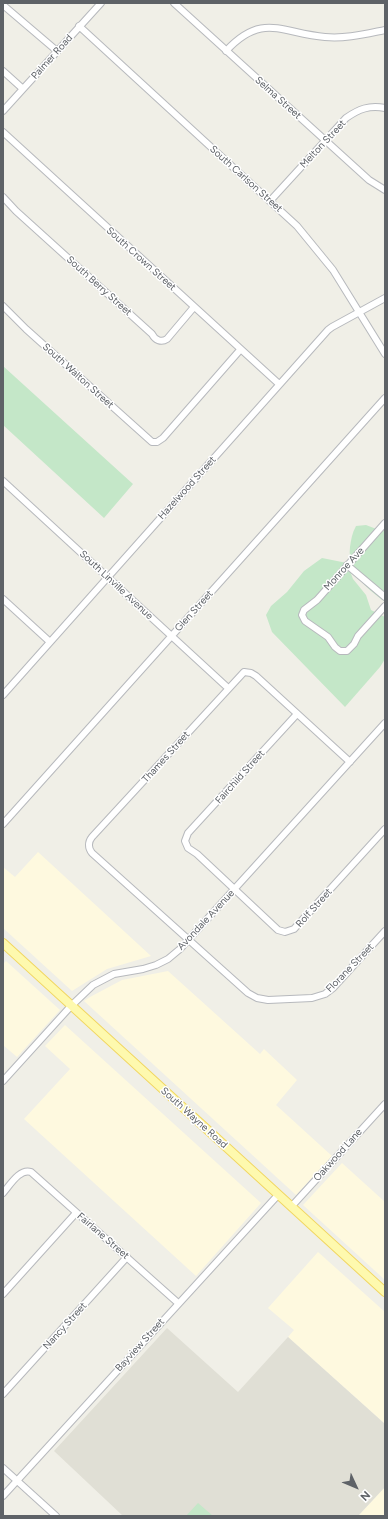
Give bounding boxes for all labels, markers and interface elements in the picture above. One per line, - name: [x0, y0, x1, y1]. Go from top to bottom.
- street label: Palmer Road: [29, 32, 75, 82]
- street label: Selma Street: [252, 74, 304, 122]
- street label: Melton Street: [298, 117, 348, 171]
- street label: South Carlson Street: [207, 143, 285, 215]
- street label: South Crown Street: [104, 225, 178, 293]
- street label: South Berry Street: [64, 254, 134, 318]
- street label: South Walton Street: [40, 341, 116, 411]
- street label: Hazelwood Street: [155, 454, 219, 522]
- street label: Monroe Ave: [321, 545, 367, 593]
- street label: South Linville Avenue: [77, 548, 155, 622]
- street label: Glen Street: [172, 588, 216, 634]
- street label: Thames Street: [140, 729, 192, 785]
- street label: Fairchild Street: [213, 748, 267, 806]
- street label: Rolf Street: [293, 886, 335, 930]
- street label: Avondale Avenue: [175, 887, 237, 953]
- street label: Florane Street: [324, 941, 376, 995]
- street label: South Wayne Road: [158, 1085, 230, 1151]
- street label: Oakwood Lane: [311, 1126, 365, 1184]
- street label: Fairlane Street: [75, 1210, 131, 1262]
- street label: Nancy Street: [41, 1300, 89, 1352]
- street label: Bayview Street: [113, 1316, 167, 1374]
- north arrow: [336, 1467, 376, 1507]
- text: N: [357, 1488, 373, 1503]

